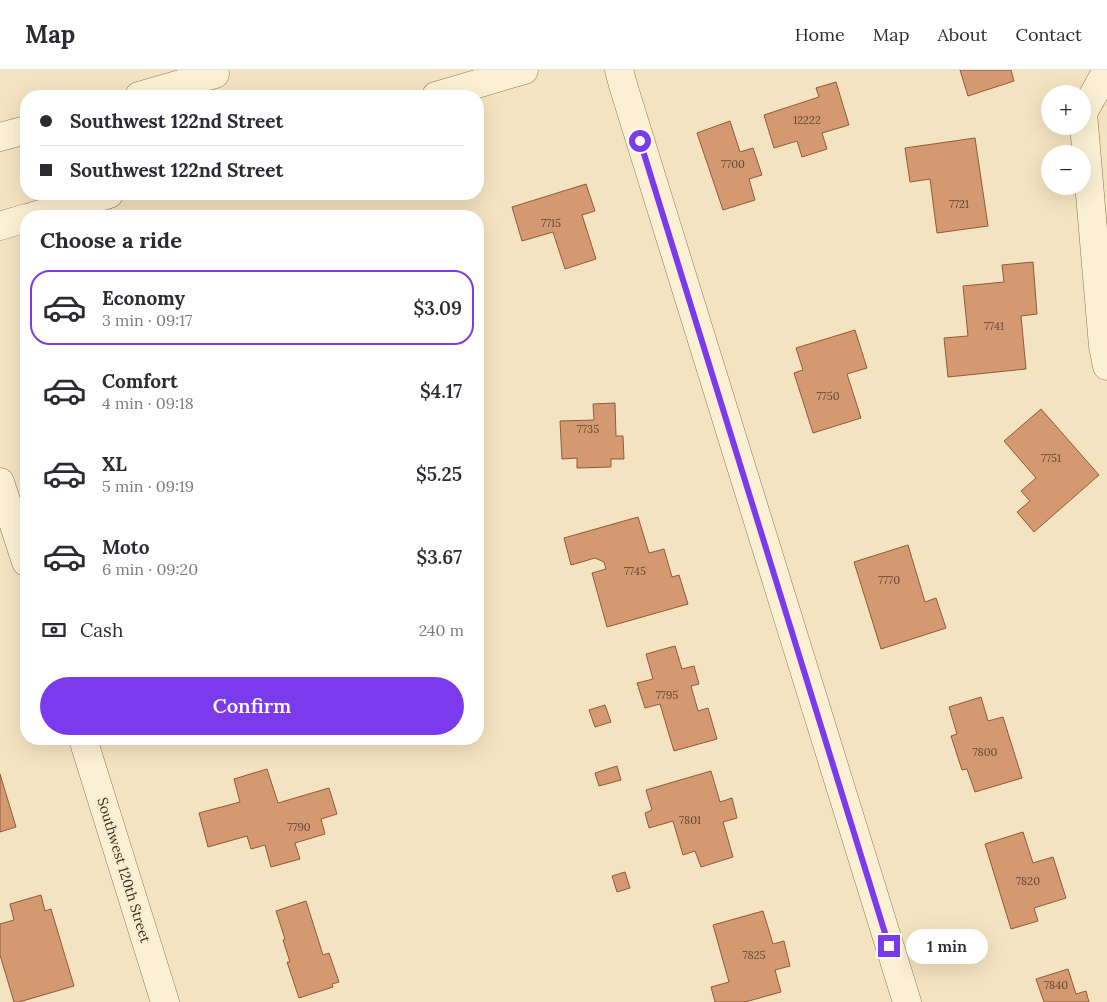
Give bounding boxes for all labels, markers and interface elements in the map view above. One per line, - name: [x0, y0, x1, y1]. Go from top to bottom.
- text: Map: [25, 19, 75, 50]
- text: Home: [795, 23, 845, 46]
- text: Map: [873, 23, 909, 46]
- text: About: [937, 23, 987, 46]
- text: Contact: [1015, 23, 1082, 46]
- map controls: [1041, 85, 1091, 195]
- button: +: [1041, 85, 1091, 135]
- text: Southwest 122nd Street: [70, 109, 283, 133]
- house number: 12222: [793, 113, 821, 127]
- route start: [629, 130, 651, 152]
- button: −: [1041, 145, 1091, 195]
- house number: 7700: [721, 157, 745, 171]
- text: Southwest 122nd Street: [70, 158, 283, 182]
- house number: 7721: [949, 197, 969, 211]
- house number: 7715: [541, 216, 561, 230]
- text: Choose a ride: [40, 226, 182, 254]
- icon: car: [42, 285, 87, 330]
- text: Economy: [102, 286, 185, 310]
- text: $3.09: [413, 296, 462, 320]
- text: 3 min · 09:17: [102, 310, 192, 330]
- house number: 7741: [984, 319, 1004, 333]
- icon: car: [42, 368, 87, 413]
- text: Comfort: [102, 369, 178, 393]
- text: $4.17: [420, 379, 462, 403]
- house number: 7750: [817, 389, 840, 403]
- text: 4 min · 09:18: [102, 393, 194, 413]
- house number: 7735: [577, 422, 599, 436]
- icon: car: [42, 451, 87, 496]
- house number: 7751: [1041, 451, 1061, 465]
- text: XL: [102, 452, 127, 476]
- text: $5.25: [416, 462, 462, 486]
- text: 5 min · 09:19: [102, 476, 194, 496]
- icon: car: [42, 534, 87, 579]
- text: Moto: [102, 535, 149, 559]
- text: $3.67: [416, 545, 462, 569]
- text: 6 min · 09:20: [102, 559, 198, 579]
- house number: 7745: [624, 564, 646, 578]
- house number: 7770: [878, 573, 900, 587]
- icon: cash: [40, 616, 68, 644]
- text: Cash: [80, 618, 123, 642]
- text: 240 m: [419, 620, 464, 640]
- button: Confirm: [40, 677, 464, 735]
- house number: 7795: [656, 688, 678, 702]
- house number: 7800: [973, 745, 998, 759]
- street label: Southwest 120th Street: [93, 795, 155, 945]
- house number: 7801: [679, 813, 701, 827]
- house number: 7790: [287, 820, 311, 834]
- house number: 7820: [1016, 874, 1040, 888]
- callout: 1 min: [906, 928, 989, 964]
- route end: [878, 935, 900, 957]
- text: 1 min: [927, 936, 967, 956]
- house number: 7825: [742, 948, 766, 962]
- house number: 7840: [1044, 978, 1068, 992]

